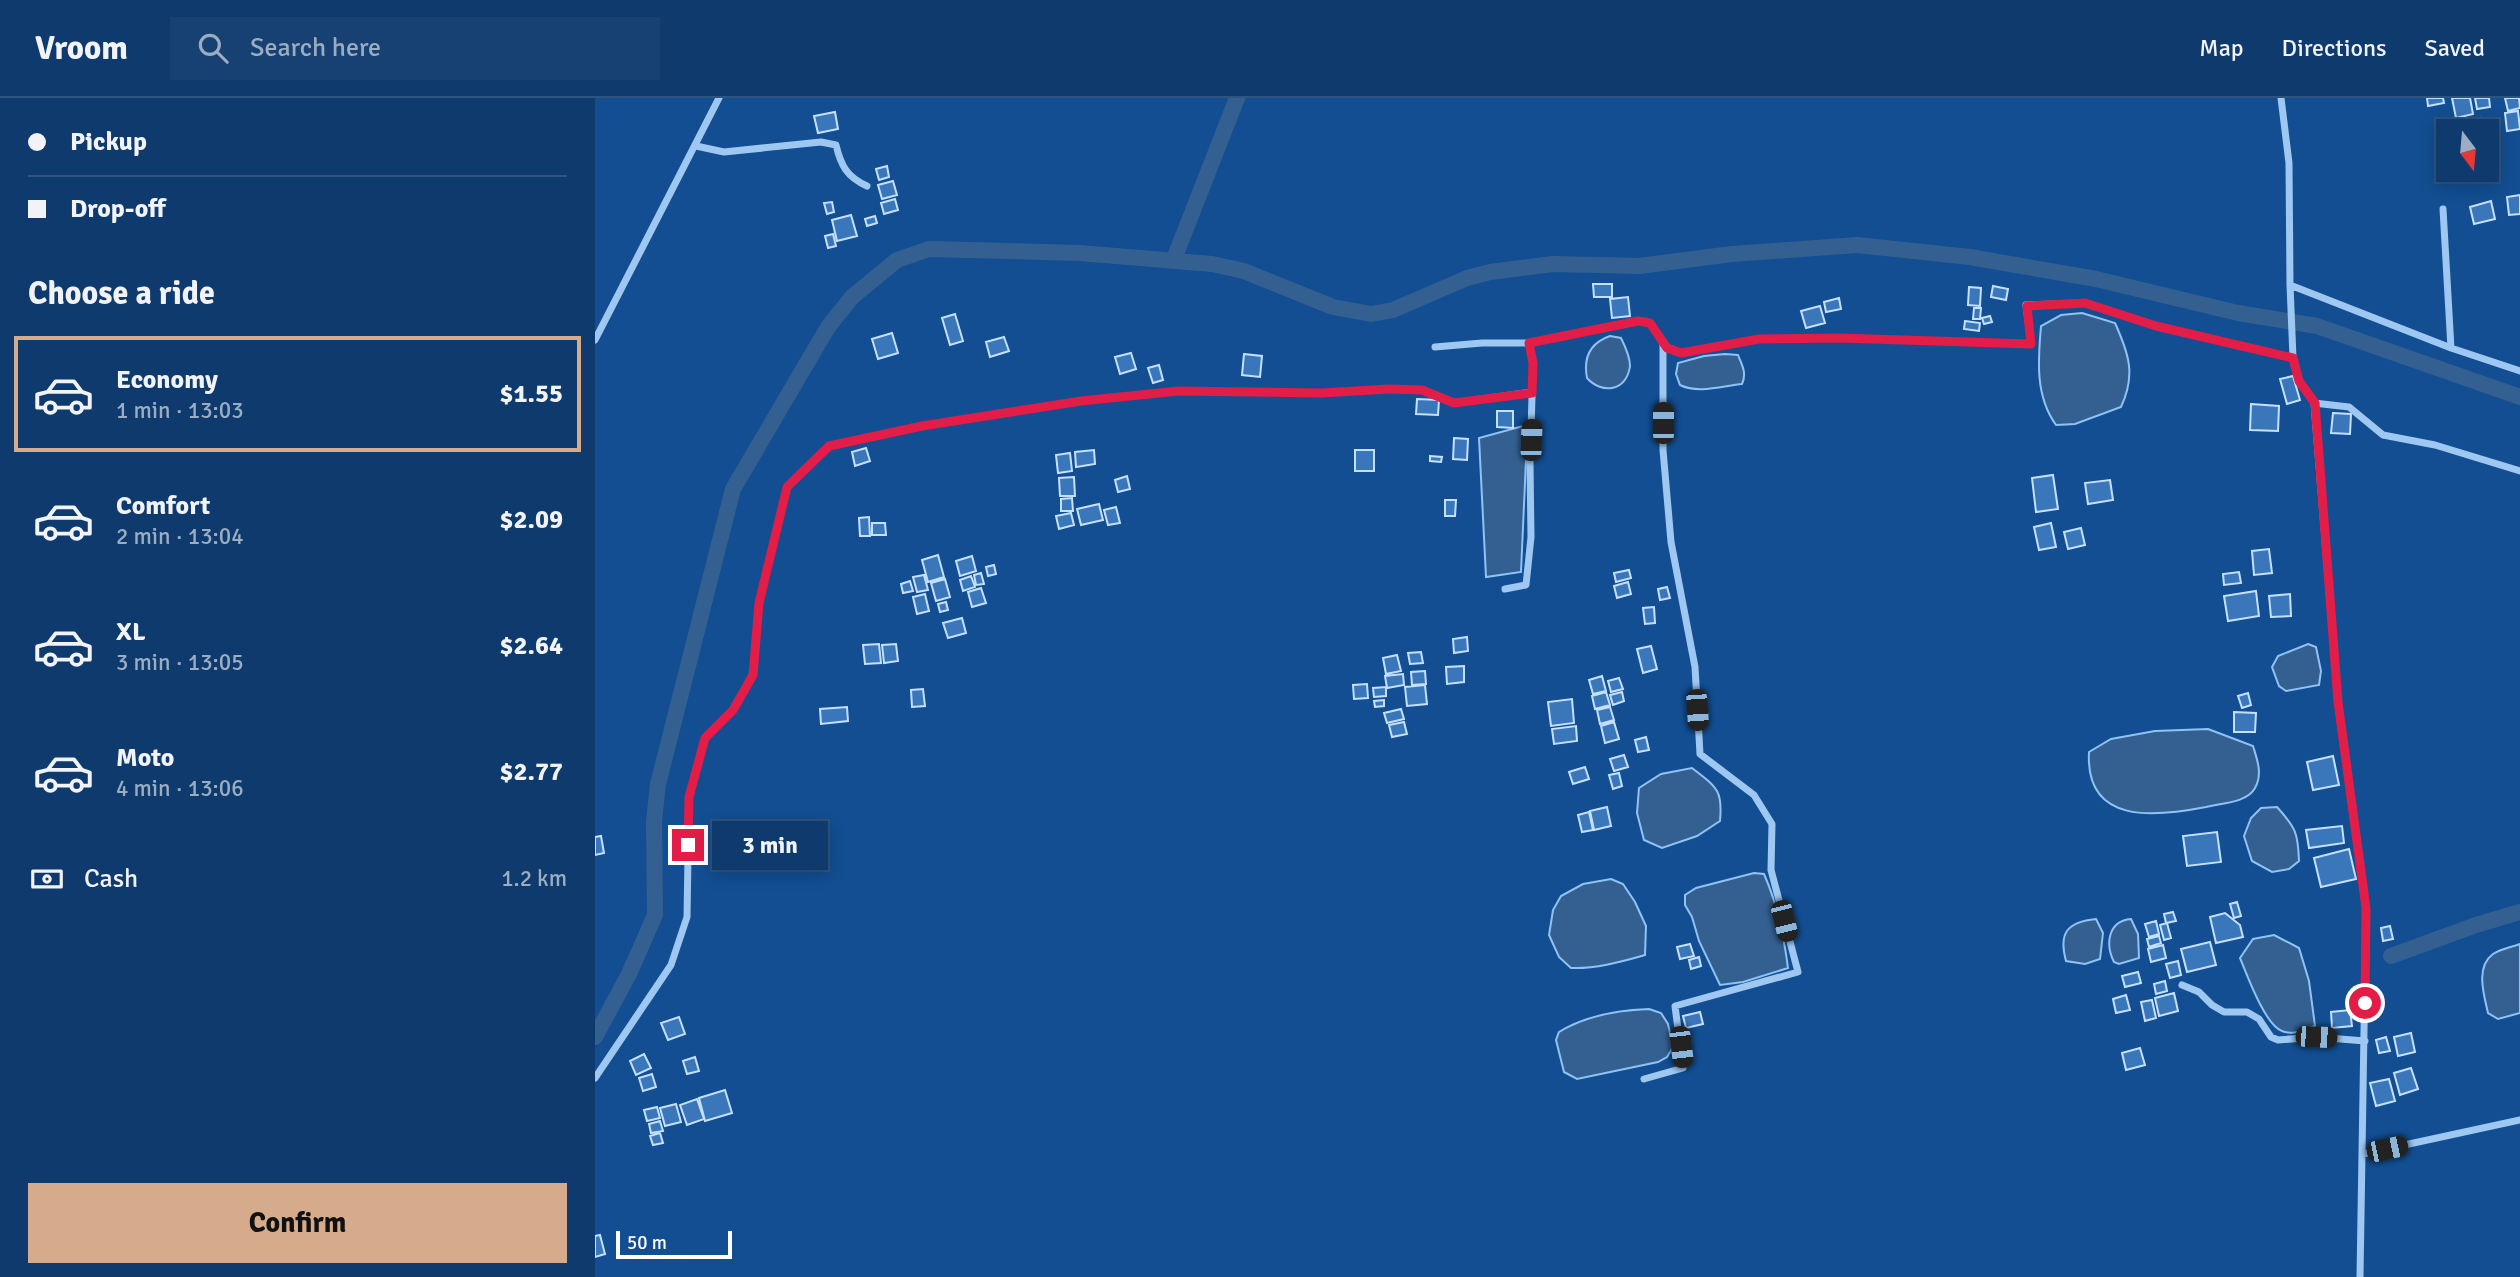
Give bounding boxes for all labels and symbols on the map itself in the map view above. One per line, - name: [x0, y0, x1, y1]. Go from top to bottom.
- north arrow: [2436, 119, 2499, 182]
- car: [1653, 402, 1674, 444]
- car: [1520, 419, 1543, 461]
- car: [1686, 688, 1709, 732]
- callout: 3 min: [713, 820, 828, 870]
- route end: [672, 829, 704, 861]
- car: [1769, 898, 1800, 944]
- route start: [2349, 987, 2381, 1019]
- car: [1669, 1025, 1694, 1069]
- car: [2295, 1026, 2338, 1048]
- car: [2365, 1134, 2410, 1164]
- scale bar: [616, 1228, 731, 1260]

